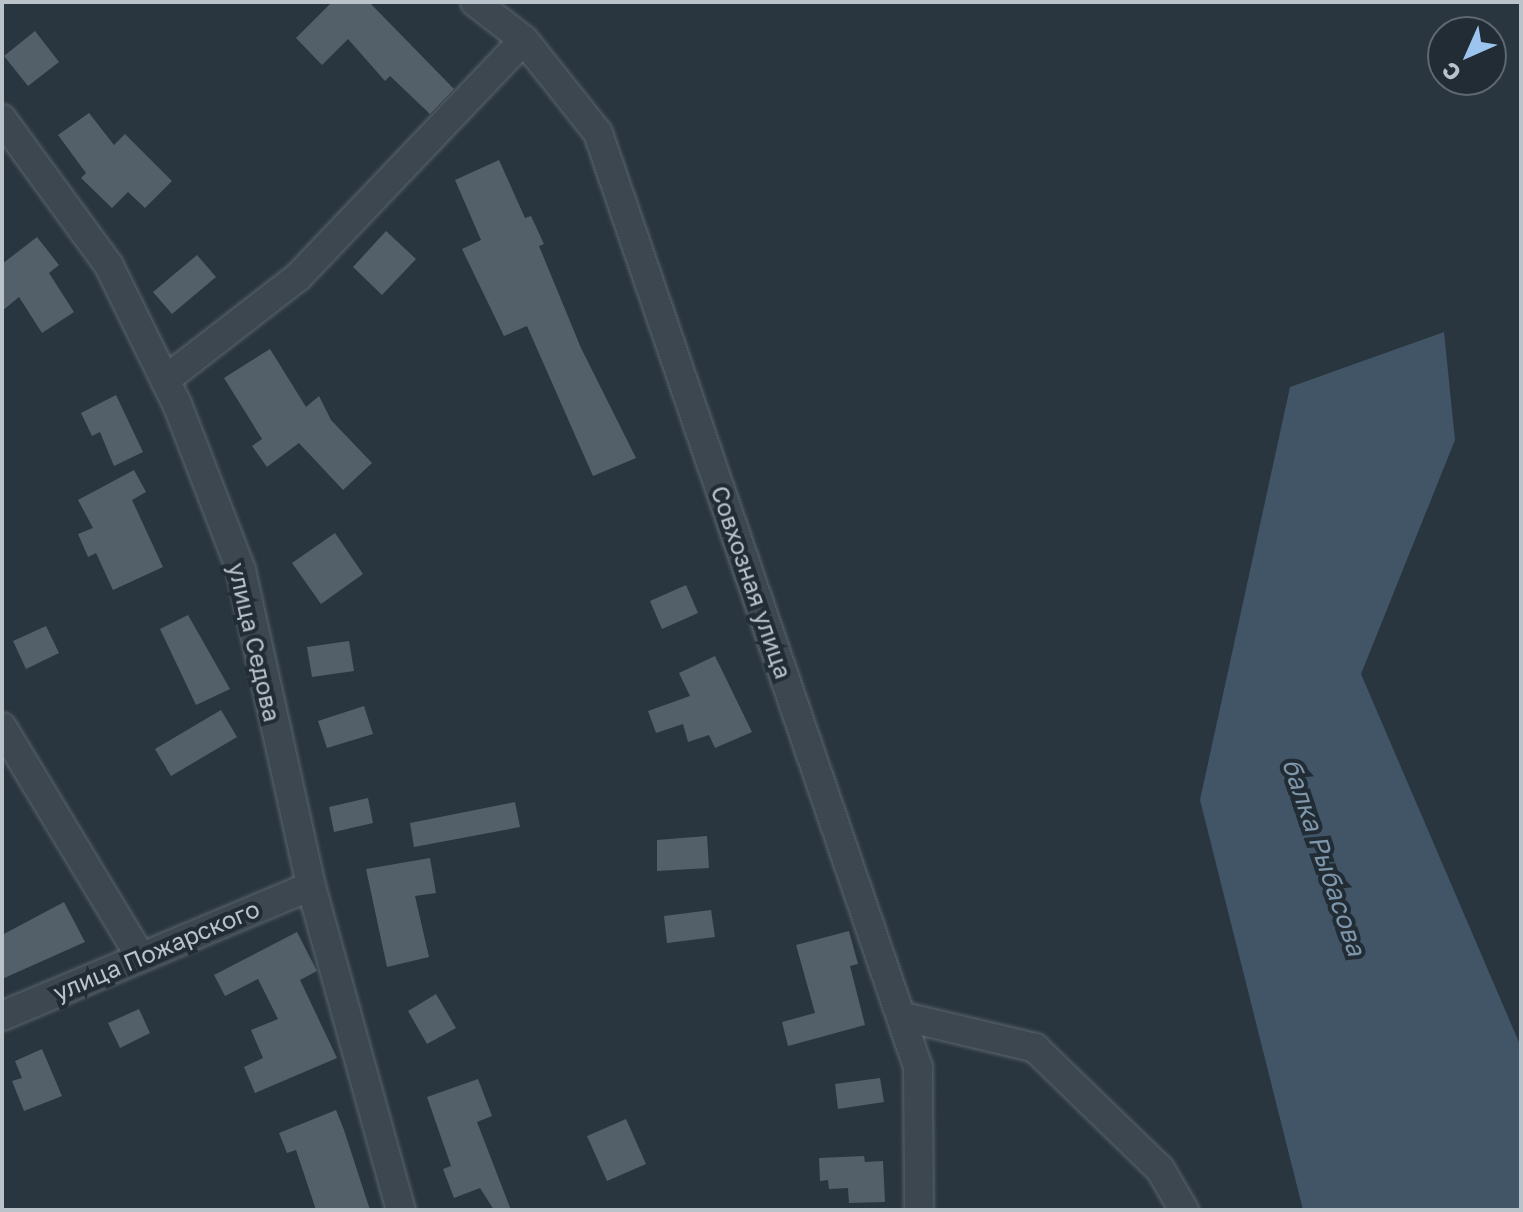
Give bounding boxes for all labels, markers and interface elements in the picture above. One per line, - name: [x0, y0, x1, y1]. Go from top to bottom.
- north arrow: [1427, 16, 1507, 96]
- text: С: [1436, 57, 1466, 87]
- street label: Совхозная улица: [706, 482, 798, 682]
- street label: улица Седова: [223, 560, 287, 724]
- water label: балка Рыбасова: [1276, 754, 1372, 960]
- street label: улица Пожарского: [48, 893, 264, 1007]

